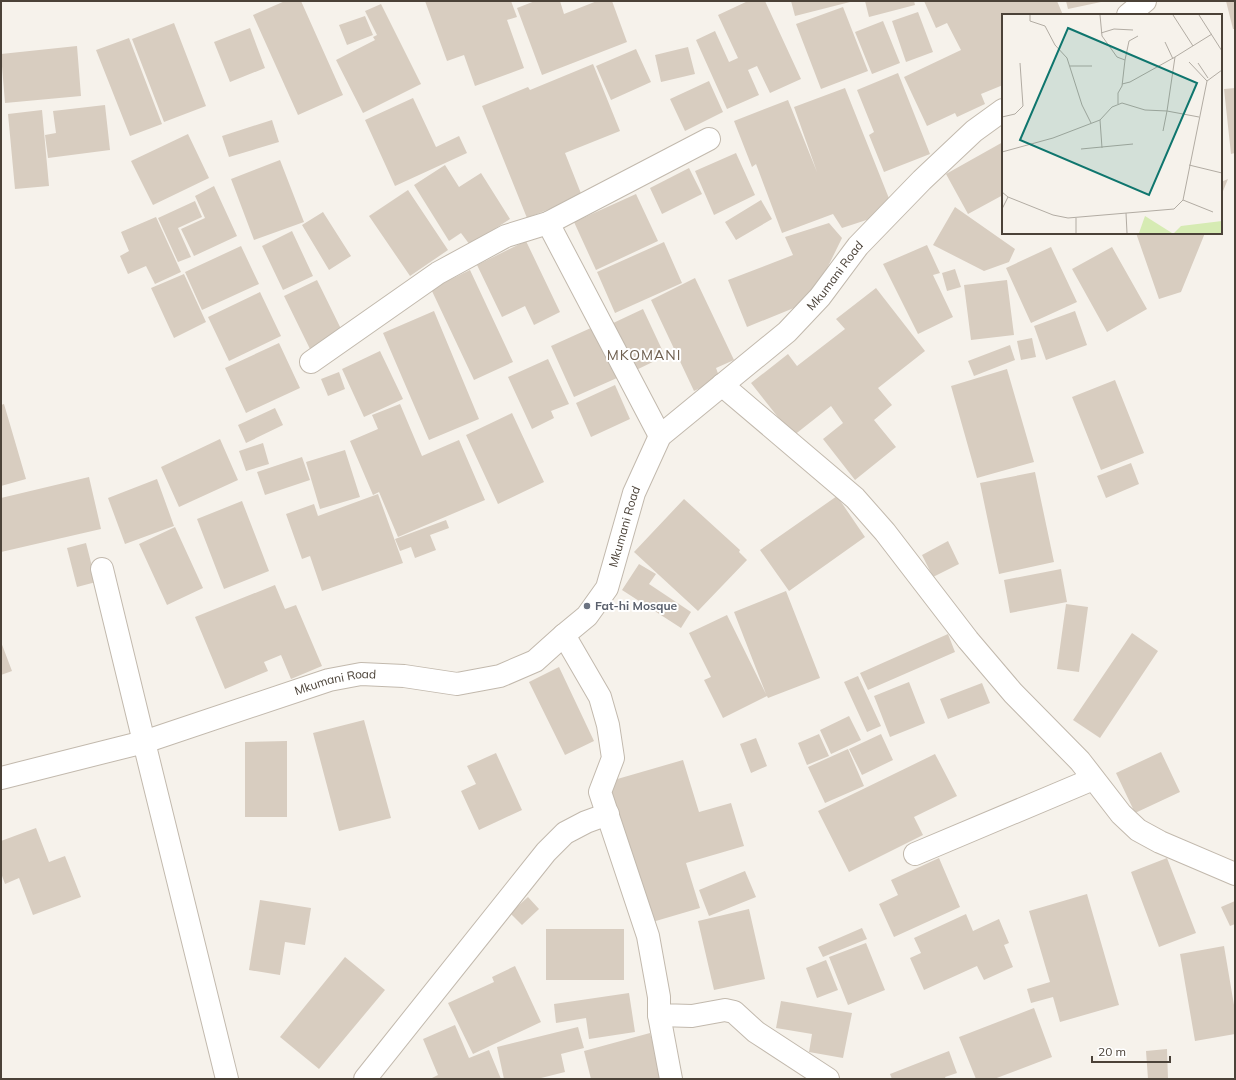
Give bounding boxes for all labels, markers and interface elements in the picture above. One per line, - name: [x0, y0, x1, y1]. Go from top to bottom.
- inset map: [1002, 14, 1222, 234]
- street label: Mkumani Road: [803, 237, 866, 313]
- district label: MKOMANI: [607, 346, 681, 364]
- street label: Mkumani Road: [605, 484, 643, 569]
- place label: Fat-hi Mosque: [595, 598, 678, 613]
- marker: Fat-hi Mosque: [582, 601, 592, 611]
- street label: Mkumani Road: [292, 666, 376, 698]
- scale bar: [1092, 1038, 1170, 1064]
- text: 20 m: [1098, 1044, 1126, 1059]

